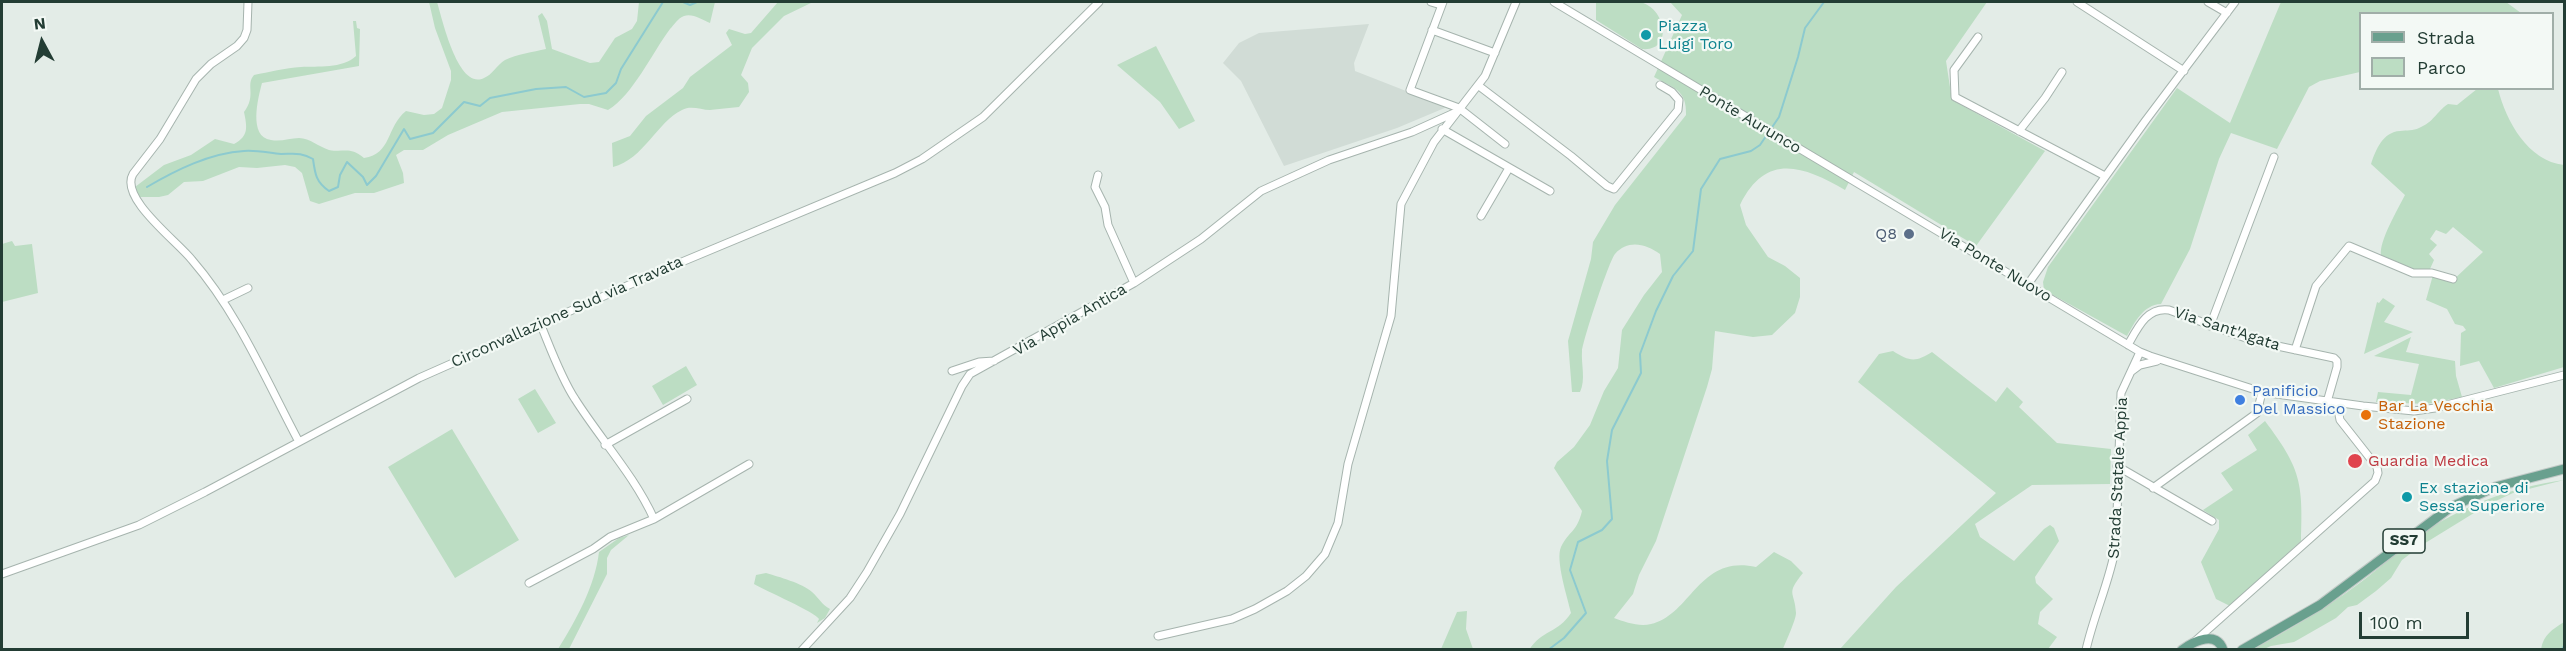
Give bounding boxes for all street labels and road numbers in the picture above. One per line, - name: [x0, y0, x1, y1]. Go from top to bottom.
- street label: Ponte Aurunco: [1696, 82, 1804, 158]
- street label: Via Ponte Nuovo: [1935, 224, 2055, 306]
- street label: Circonvallazione Sud via Travata: [448, 252, 686, 372]
- street label: Via Appia Antica: [1010, 280, 1130, 360]
- street label: Via Sant'Agata: [2172, 303, 2282, 355]
- street label: Strada Statale Appia: [2104, 397, 2132, 559]
- road number: SS7: [2383, 529, 2425, 553]

